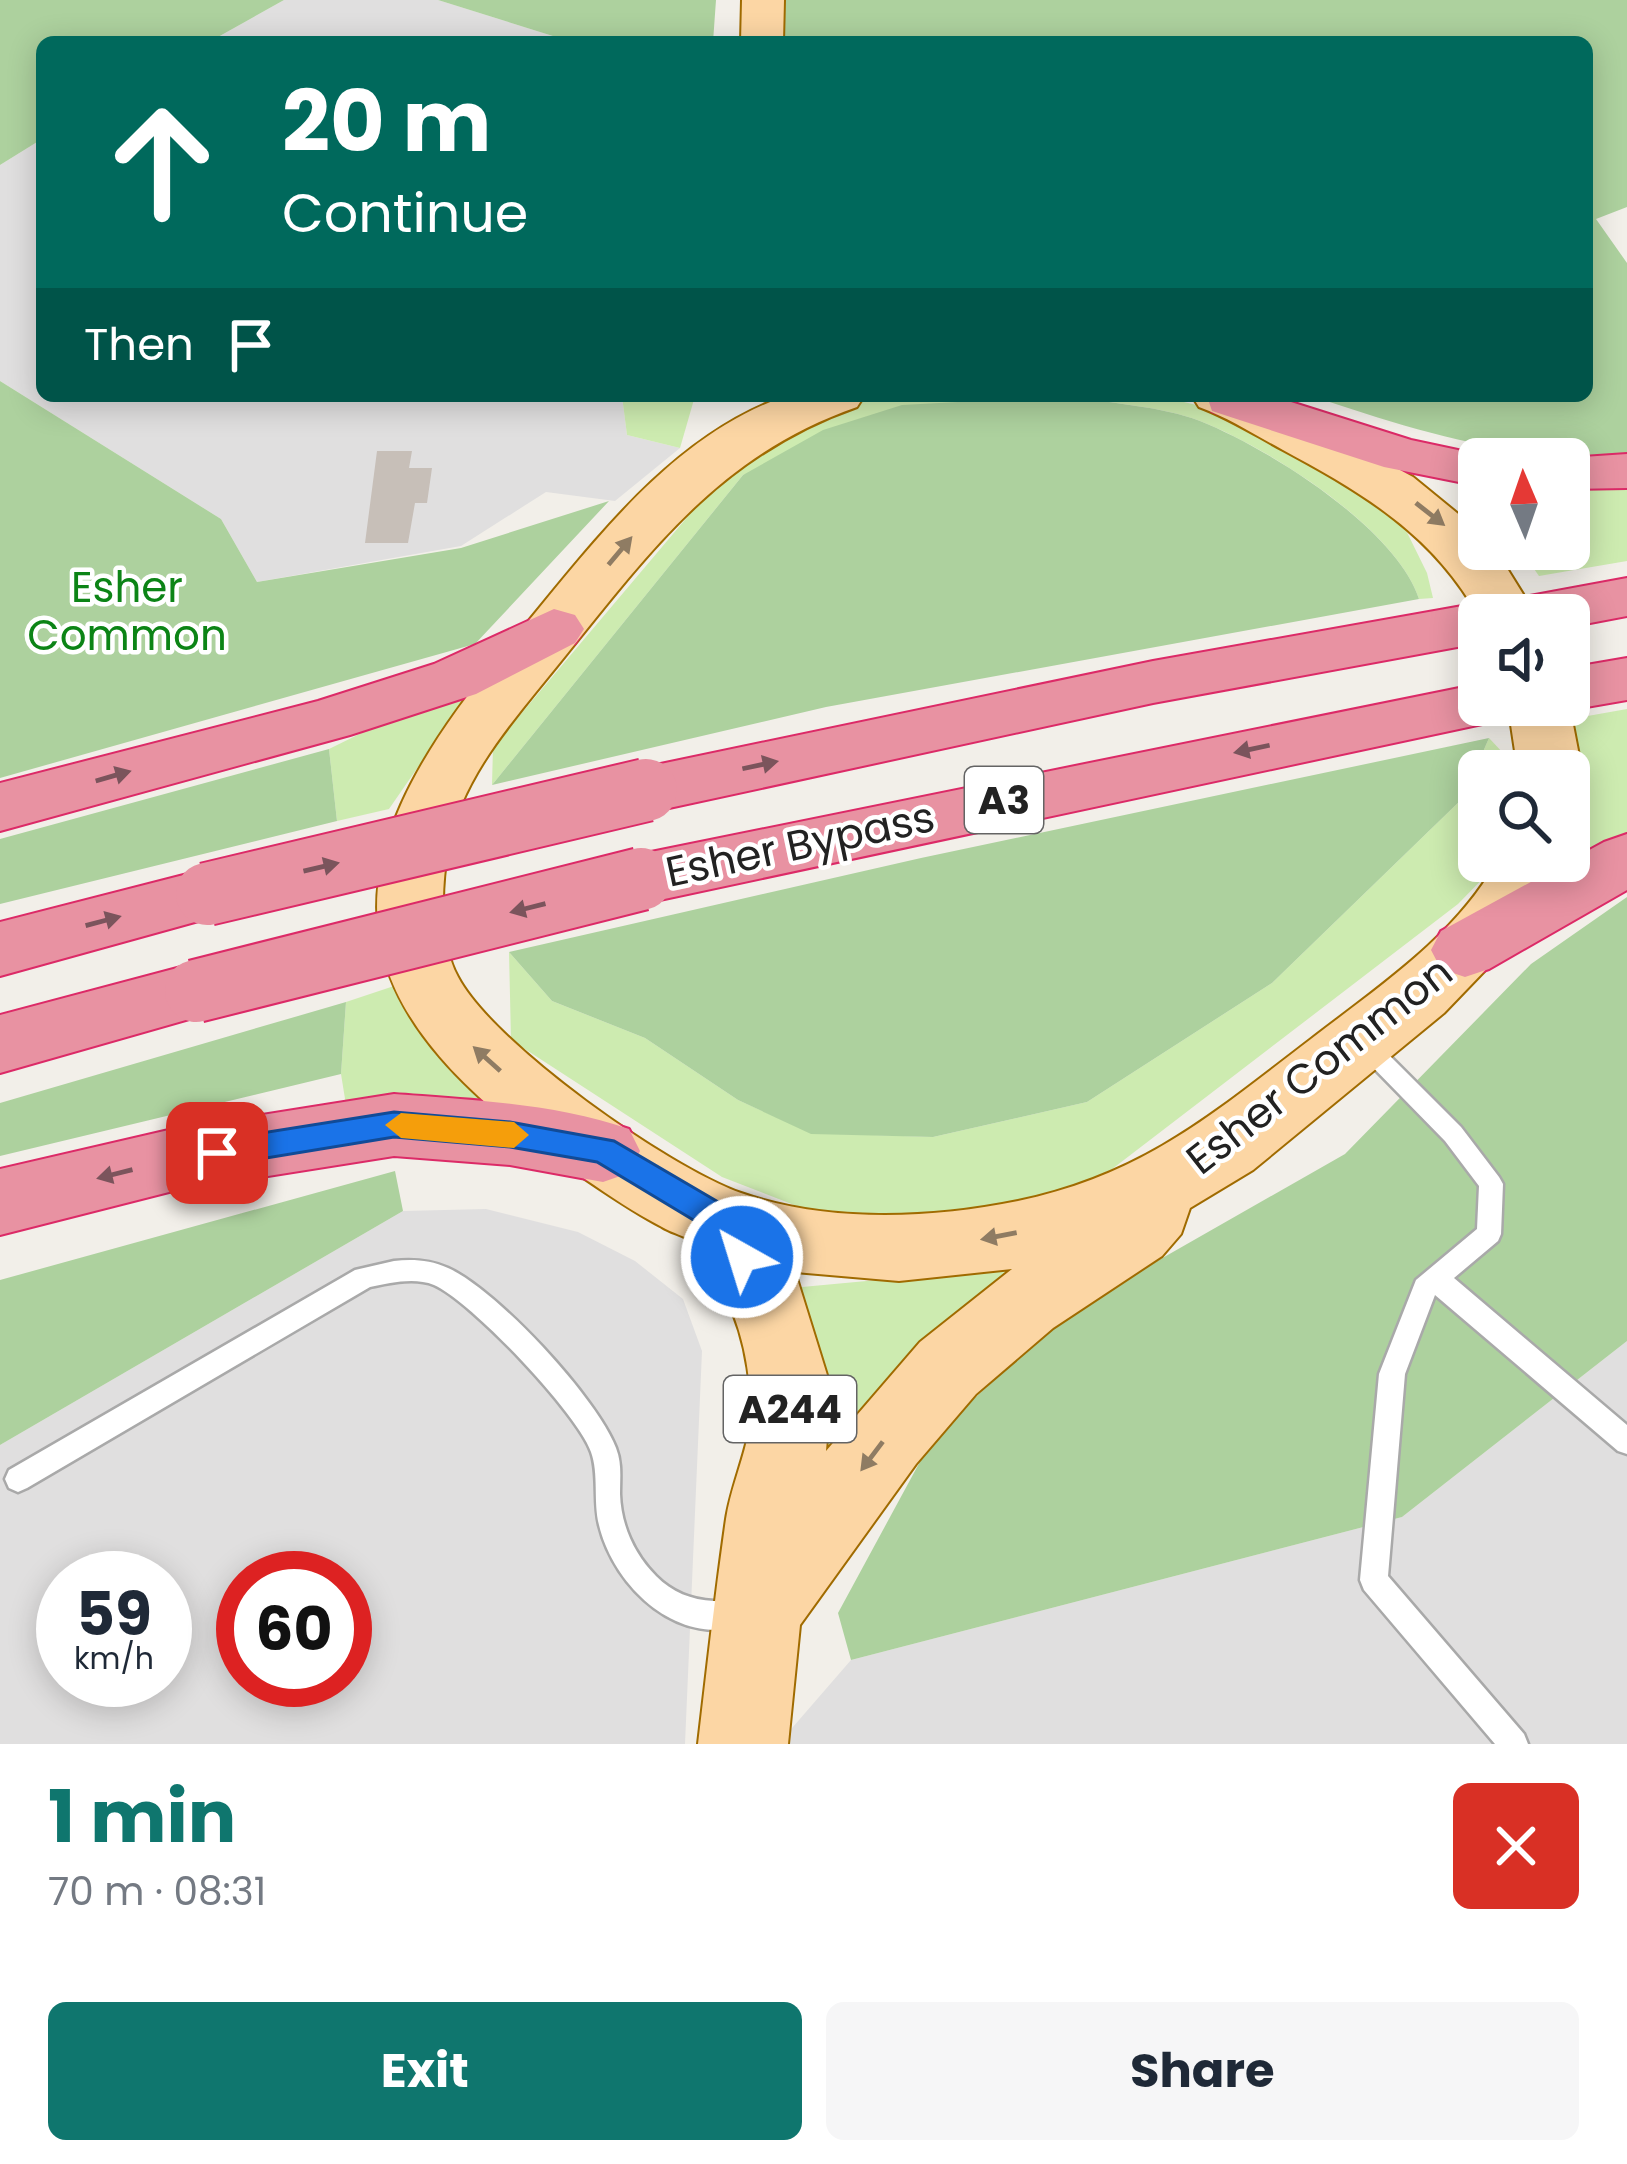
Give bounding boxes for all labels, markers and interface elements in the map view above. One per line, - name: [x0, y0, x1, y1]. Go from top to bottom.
- text: 20 m: [282, 63, 492, 180]
- icon: ahead: [84, 84, 240, 240]
- text: Continue: [282, 175, 528, 251]
- icon: arrive: [218, 312, 284, 378]
- text: Then: [84, 313, 194, 376]
- north arrow: [1458, 438, 1590, 570]
- map controls: [1458, 438, 1590, 882]
- one-way arrow: [1414, 501, 1445, 526]
- one-way arrow: [606, 536, 632, 566]
- park label: Esher Common: [27, 558, 227, 665]
- button: sound: [1458, 594, 1590, 726]
- one-way arrow: [1233, 740, 1271, 759]
- button: search: [1458, 750, 1590, 882]
- one-way arrow: [742, 754, 780, 773]
- one-way arrow: [94, 765, 131, 784]
- road number: A3: [965, 767, 1043, 833]
- street label: Esher Bypass: [660, 787, 940, 902]
- one-way arrow: [302, 857, 339, 876]
- one-way arrow: [509, 899, 546, 918]
- one-way arrow: [85, 911, 122, 930]
- street label: Esher Common: [1174, 943, 1465, 1188]
- one-way arrow: [472, 1046, 502, 1073]
- pin: [166, 1102, 268, 1204]
- icon: arrive: [184, 1120, 250, 1186]
- one-way arrow: [96, 1165, 133, 1184]
- position arrow: [679, 1194, 805, 1320]
- one-way arrow: [980, 1227, 1018, 1246]
- road number: A244: [724, 1376, 856, 1442]
- one-way arrow: [861, 1440, 885, 1472]
- speed limit sign: 60: [216, 1551, 372, 1707]
- text: 59: [76, 1572, 152, 1656]
- text: km/h: [74, 1637, 154, 1680]
- text: 1 min: [48, 1766, 236, 1867]
- button: close: [1453, 1783, 1579, 1909]
- text: 70 m · 08:31: [48, 1864, 266, 1919]
- button: Exit: [48, 2002, 802, 2140]
- button: Share: [826, 2002, 1579, 2140]

